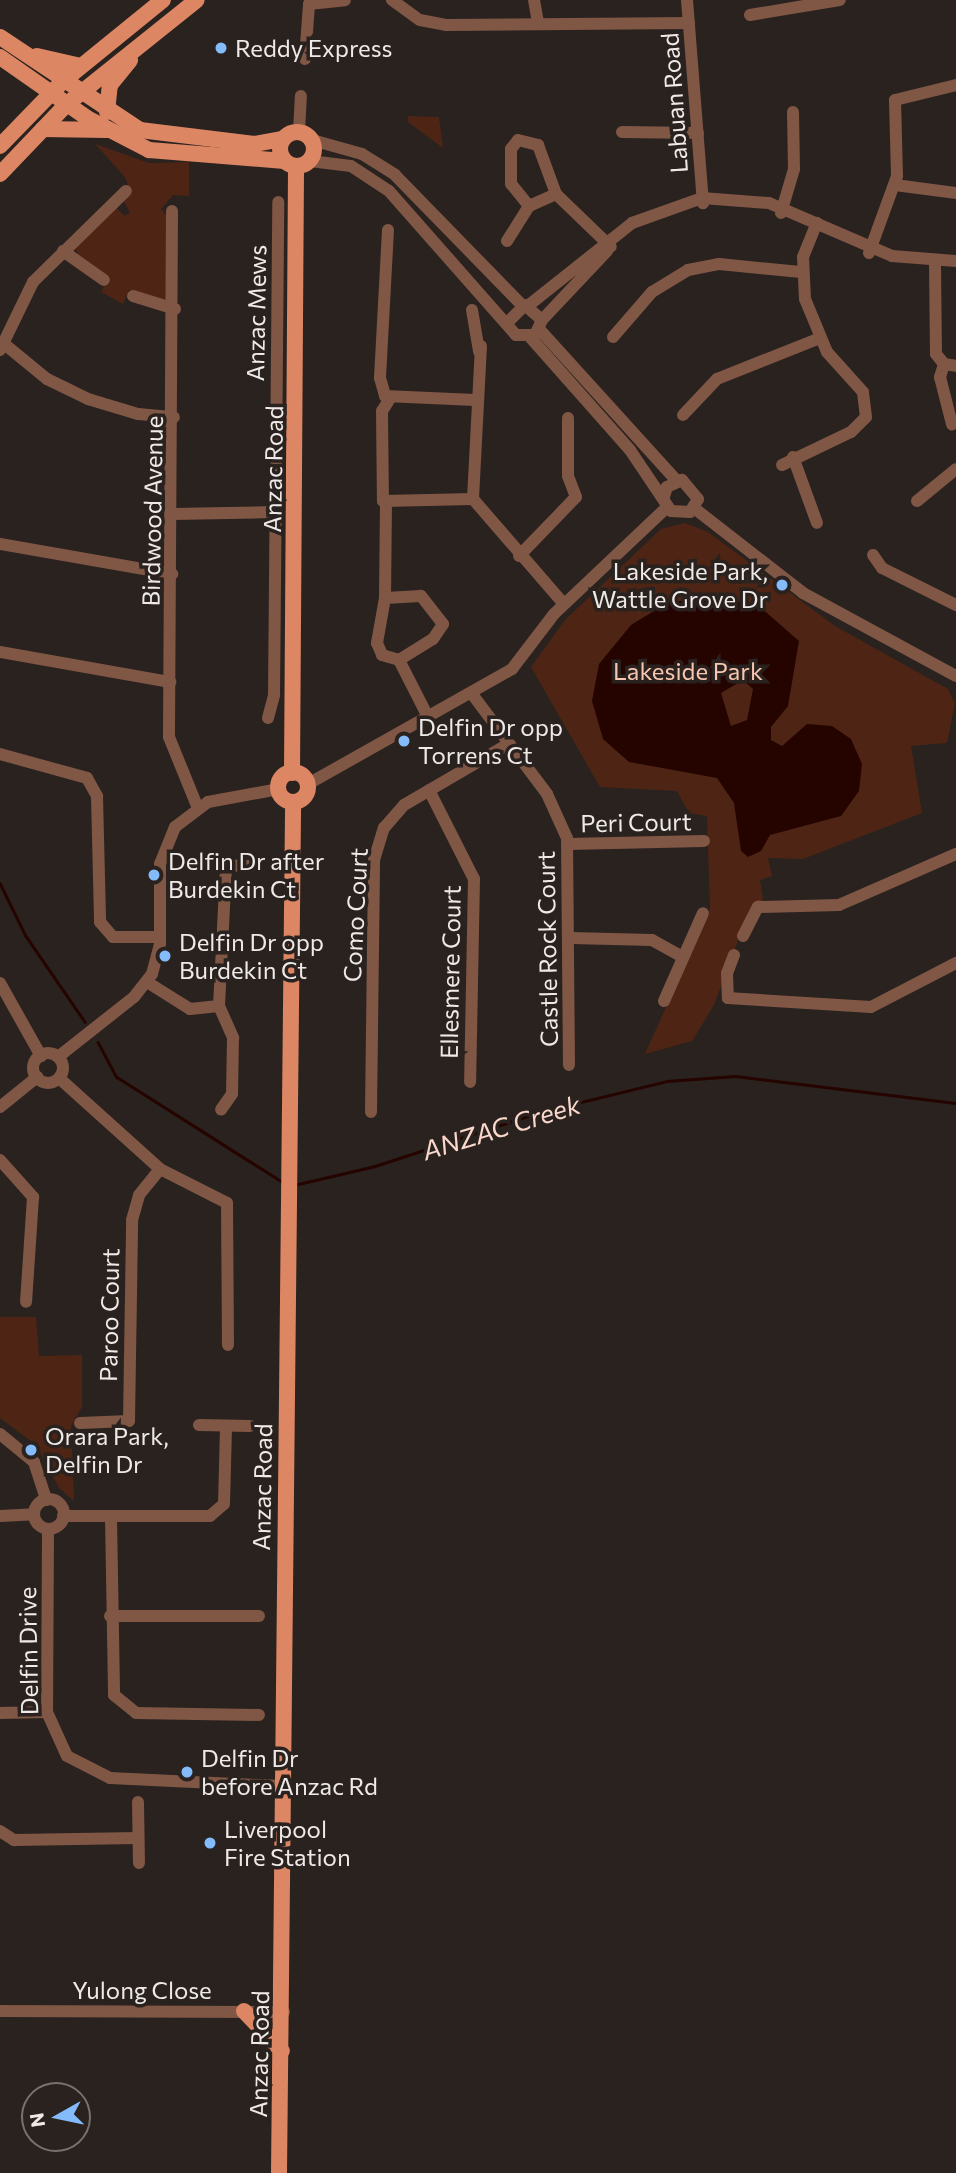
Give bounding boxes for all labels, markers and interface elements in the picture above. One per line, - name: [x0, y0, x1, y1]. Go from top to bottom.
- street label: Labuan Road: [655, 32, 693, 174]
- place label: Reddy Express: [235, 34, 393, 62]
- marker: Reddy Express: [213, 40, 229, 56]
- street label: Anzac Mews: [240, 244, 272, 382]
- street label: Anzac Road: [257, 405, 289, 533]
- street label: Birdwood Avenue: [136, 415, 168, 607]
- place label: Lakeside Park, Wattle Grove Dr: [592, 557, 768, 613]
- marker: Lakeside Park, Wattle Grove Dr: [774, 577, 790, 593]
- park label: Lakeside Park: [613, 657, 763, 685]
- place label: Delfin Dr opp Torrens Ct: [418, 713, 563, 769]
- marker: Delfin Dr opp Torrens Ct: [396, 733, 412, 749]
- street label: Peri Court: [580, 807, 692, 837]
- place label: Delfin Dr after Burdekin Ct: [168, 847, 324, 903]
- street label: Como Court: [337, 847, 373, 983]
- street label: Castle Rock Court: [531, 851, 563, 1047]
- marker: Delfin Dr after Burdekin Ct: [146, 867, 162, 883]
- street label: Ellesmere Court: [434, 885, 466, 1059]
- place label: Delfin Dr opp Burdekin Ct: [179, 928, 324, 984]
- marker: Delfin Dr opp Burdekin Ct: [157, 948, 173, 964]
- water label: ANZAC Creek: [418, 1088, 584, 1166]
- street label: Paroo Court: [93, 1248, 125, 1382]
- place label: Orara Park, Delfin Dr: [45, 1422, 169, 1478]
- street label: Anzac Road: [246, 1423, 278, 1551]
- marker: Orara Park, Delfin Dr: [23, 1442, 39, 1458]
- street label: Delfin Drive: [12, 1587, 44, 1715]
- place label: Delfin Dr before Anzac Rd: [201, 1744, 378, 1800]
- marker: Delfin Dr before Anzac Rd: [179, 1764, 195, 1780]
- place label: Liverpool Fire Station: [224, 1815, 351, 1871]
- marker: Liverpool Fire Station: [202, 1835, 218, 1851]
- street label: Yulong Close: [72, 1976, 212, 2004]
- street label: Anzac Road: [243, 1990, 275, 2118]
- north arrow: [21, 2082, 91, 2152]
- text: N: [24, 2111, 49, 2129]

